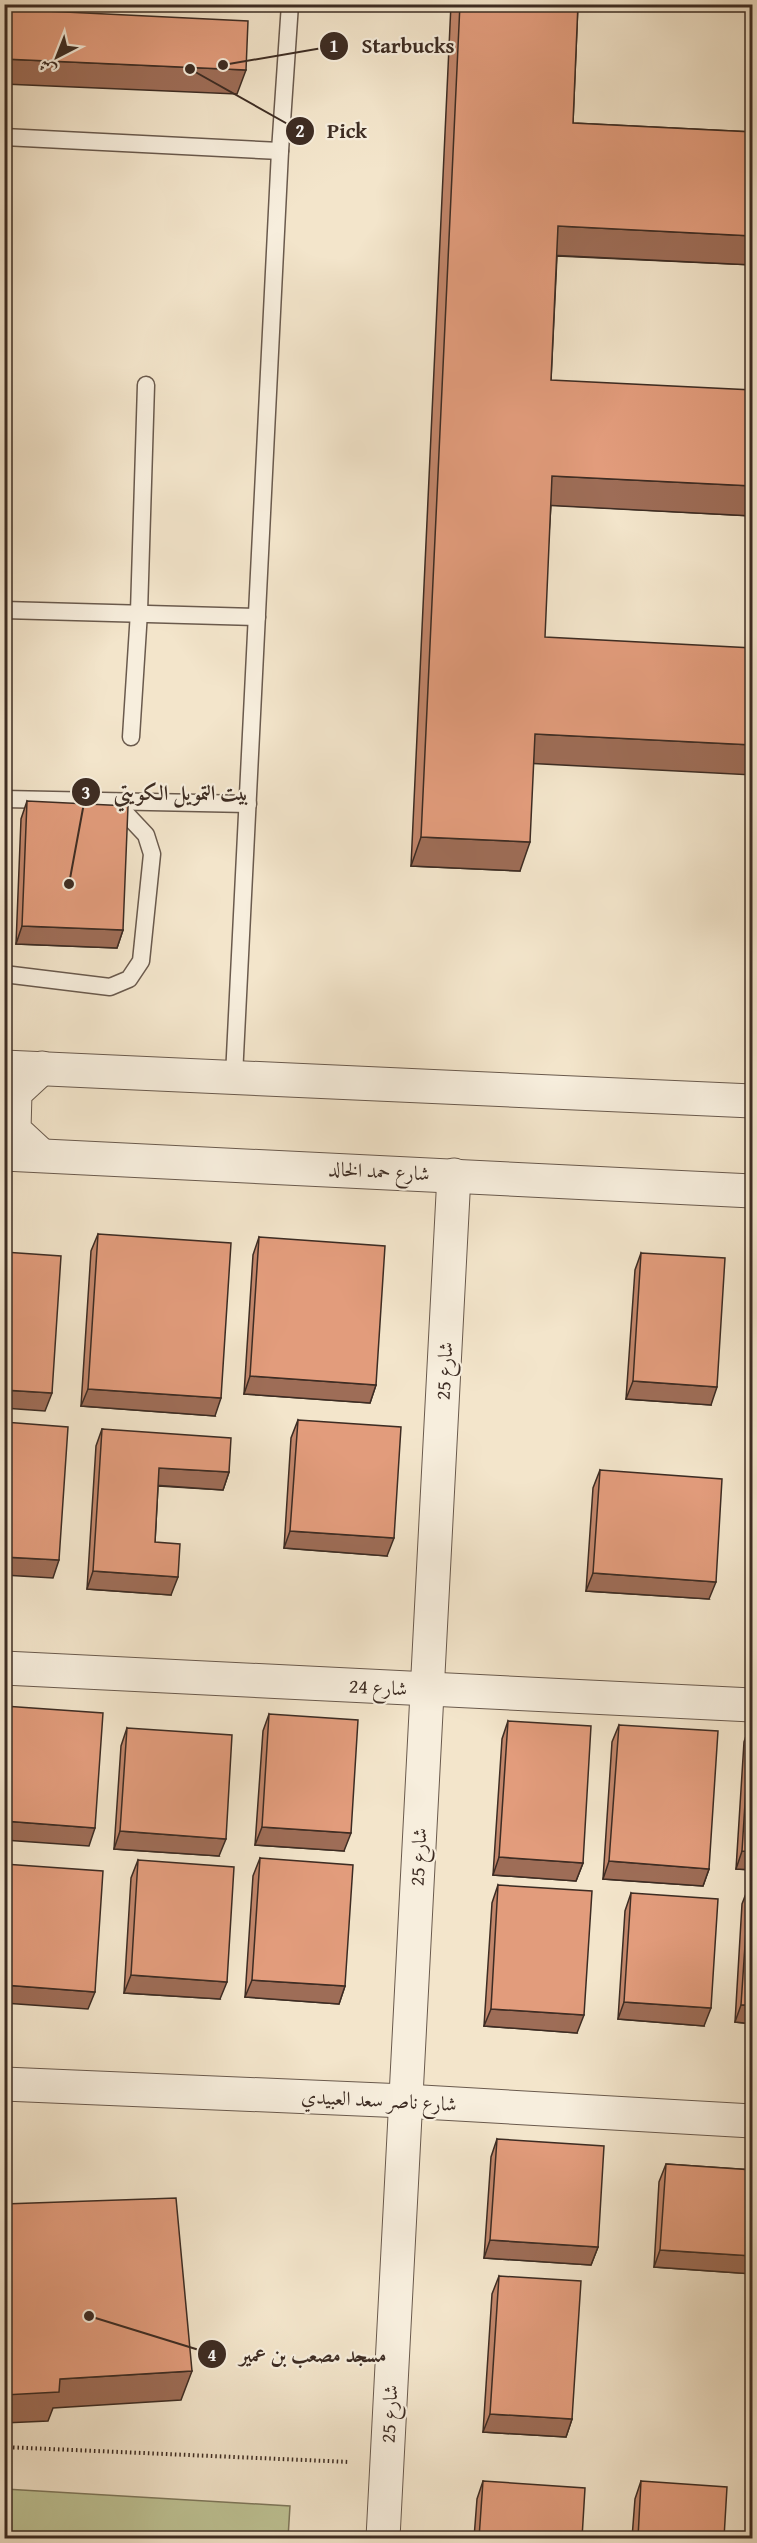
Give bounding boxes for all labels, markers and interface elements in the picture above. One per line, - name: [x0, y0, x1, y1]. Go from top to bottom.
- callout: Starbucks: [319, 26, 467, 65]
- north arrow: [27, 27, 87, 87]
- text: Starbucks: [361, 30, 455, 61]
- text: 1: [329, 32, 339, 59]
- text: ش: [33, 54, 61, 82]
- callout: Pick: [285, 111, 379, 150]
- text: Pick: [327, 115, 368, 146]
- text: 2: [295, 117, 305, 144]
- callout: بيت التمويل الكويتي: [71, 773, 260, 812]
- text: بيت التمويل الكويتي: [113, 777, 249, 812]
- text: 3: [81, 779, 91, 806]
- street label: شارع حمد الخالد: [327, 1153, 431, 1192]
- street label: شارع 25: [427, 1341, 464, 1401]
- street label: شارع 24: [348, 1670, 408, 1707]
- street label: شارع 25: [401, 1827, 438, 1887]
- street label: شارع ناصر سعد العبيدي: [300, 2081, 458, 2122]
- callout: مسجد مصعب بن عمير: [197, 2335, 398, 2374]
- text: مسجد مصعب بن عمير: [238, 2339, 386, 2370]
- text: 4: [207, 2341, 217, 2368]
- street label: شارع 25: [372, 2384, 409, 2444]

